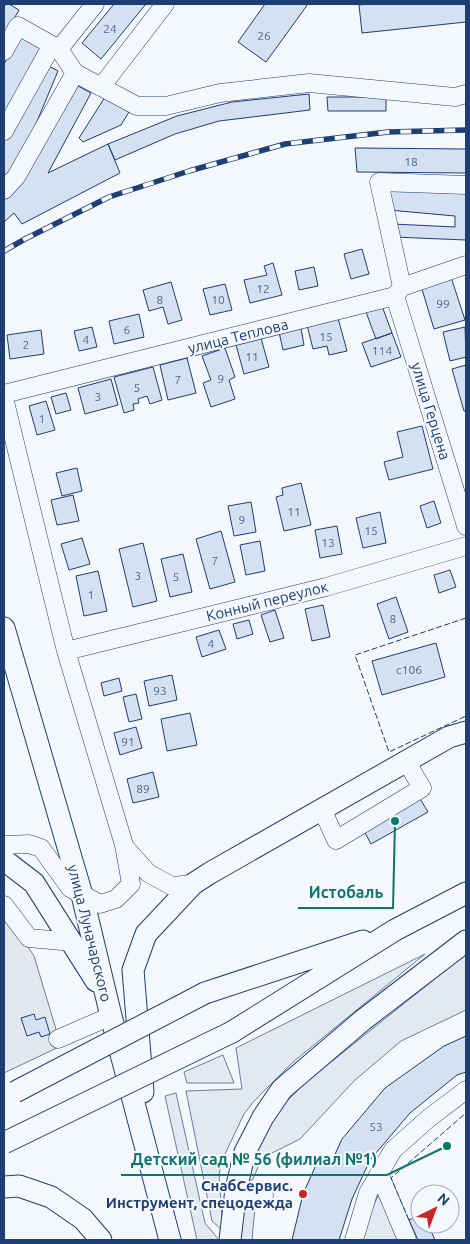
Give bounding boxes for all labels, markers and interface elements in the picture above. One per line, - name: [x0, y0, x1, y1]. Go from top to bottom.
- house number: 24: [103, 22, 117, 35]
- house number: 26: [257, 29, 271, 42]
- house number: 18: [404, 155, 418, 168]
- house number: 12: [256, 282, 270, 295]
- house number: 8: [157, 293, 164, 306]
- house number: 10: [211, 293, 225, 306]
- house number: 99: [436, 297, 450, 310]
- street label: улица Теплова: [186, 315, 290, 357]
- house number: 6: [124, 323, 131, 336]
- house number: 15: [319, 330, 333, 343]
- house number: 4: [83, 333, 90, 346]
- house number: 2: [23, 338, 29, 351]
- house number: 114: [372, 344, 392, 357]
- house number: 11: [245, 350, 259, 363]
- street label: улица Герцена: [408, 360, 454, 462]
- house number: 9: [218, 372, 224, 385]
- house number: 7: [175, 373, 181, 386]
- house number: 5: [134, 381, 140, 394]
- house number: 3: [95, 390, 101, 403]
- house number: 1: [39, 412, 45, 425]
- house number: 11: [287, 505, 301, 518]
- house number: 9: [239, 513, 245, 526]
- house number: 15: [364, 524, 378, 537]
- house number: 13: [321, 536, 335, 549]
- house number: 7: [212, 554, 218, 567]
- house number: 3: [135, 569, 141, 582]
- house number: 5: [173, 570, 179, 583]
- street label: Конный переулок: [204, 578, 330, 624]
- house number: 1: [88, 588, 94, 601]
- house number: 8: [390, 612, 397, 625]
- house number: 4: [208, 637, 215, 650]
- house number: с106: [396, 663, 422, 676]
- house number: 93: [153, 684, 167, 697]
- house number: 91: [121, 735, 135, 748]
- house number: 89: [136, 782, 150, 795]
- street label: улица Луначарского: [65, 863, 115, 1003]
- callout: Истобаль: [298, 877, 393, 908]
- text: Истобаль: [309, 883, 383, 901]
- house number: 53: [369, 1120, 383, 1133]
- callout: Детский сад № 56 (филиал №1): [121, 1144, 387, 1175]
- text: Детский сад № 56 (филиал №1): [131, 1150, 377, 1169]
- place label: СнабСервис. Инструмент, спецодежда: [106, 1177, 293, 1211]
- north arrow: [410, 1184, 460, 1234]
- marker: СнабСервис. Инструмент, спецодежда: [297, 1188, 309, 1200]
- text: N: [434, 1190, 453, 1209]

